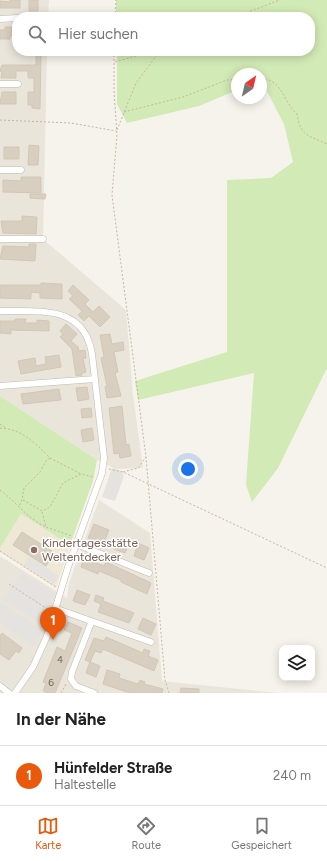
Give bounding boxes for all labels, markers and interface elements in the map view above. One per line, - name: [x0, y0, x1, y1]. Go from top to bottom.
- search box: [12, 12, 315, 56]
- icon: search: [26, 23, 48, 45]
- text: Hier suchen: [58, 25, 138, 43]
- north arrow: [231, 68, 267, 104]
- your location: [178, 459, 198, 479]
- place label: Kindertagesstätte Weltentdecker: [42, 536, 139, 564]
- marker: Kindertagesstätte Weltentdecker: [29, 545, 39, 555]
- pin: 1: [40, 607, 66, 640]
- map controls: [279, 645, 315, 681]
- button: layers: [279, 645, 315, 681]
- house number: 4: [57, 653, 63, 666]
- house number: 6: [48, 676, 54, 689]
- text: In der Nähe: [16, 709, 106, 729]
- text: Hünfelder Straße: [54, 759, 172, 777]
- text: 1: [26, 768, 32, 783]
- text: 240 m: [273, 768, 311, 783]
- text: Haltestelle: [54, 777, 116, 792]
- tab: Karte: [35, 815, 61, 852]
- tab: Route: [131, 815, 161, 852]
- tab: Gespeichert: [231, 815, 292, 852]

